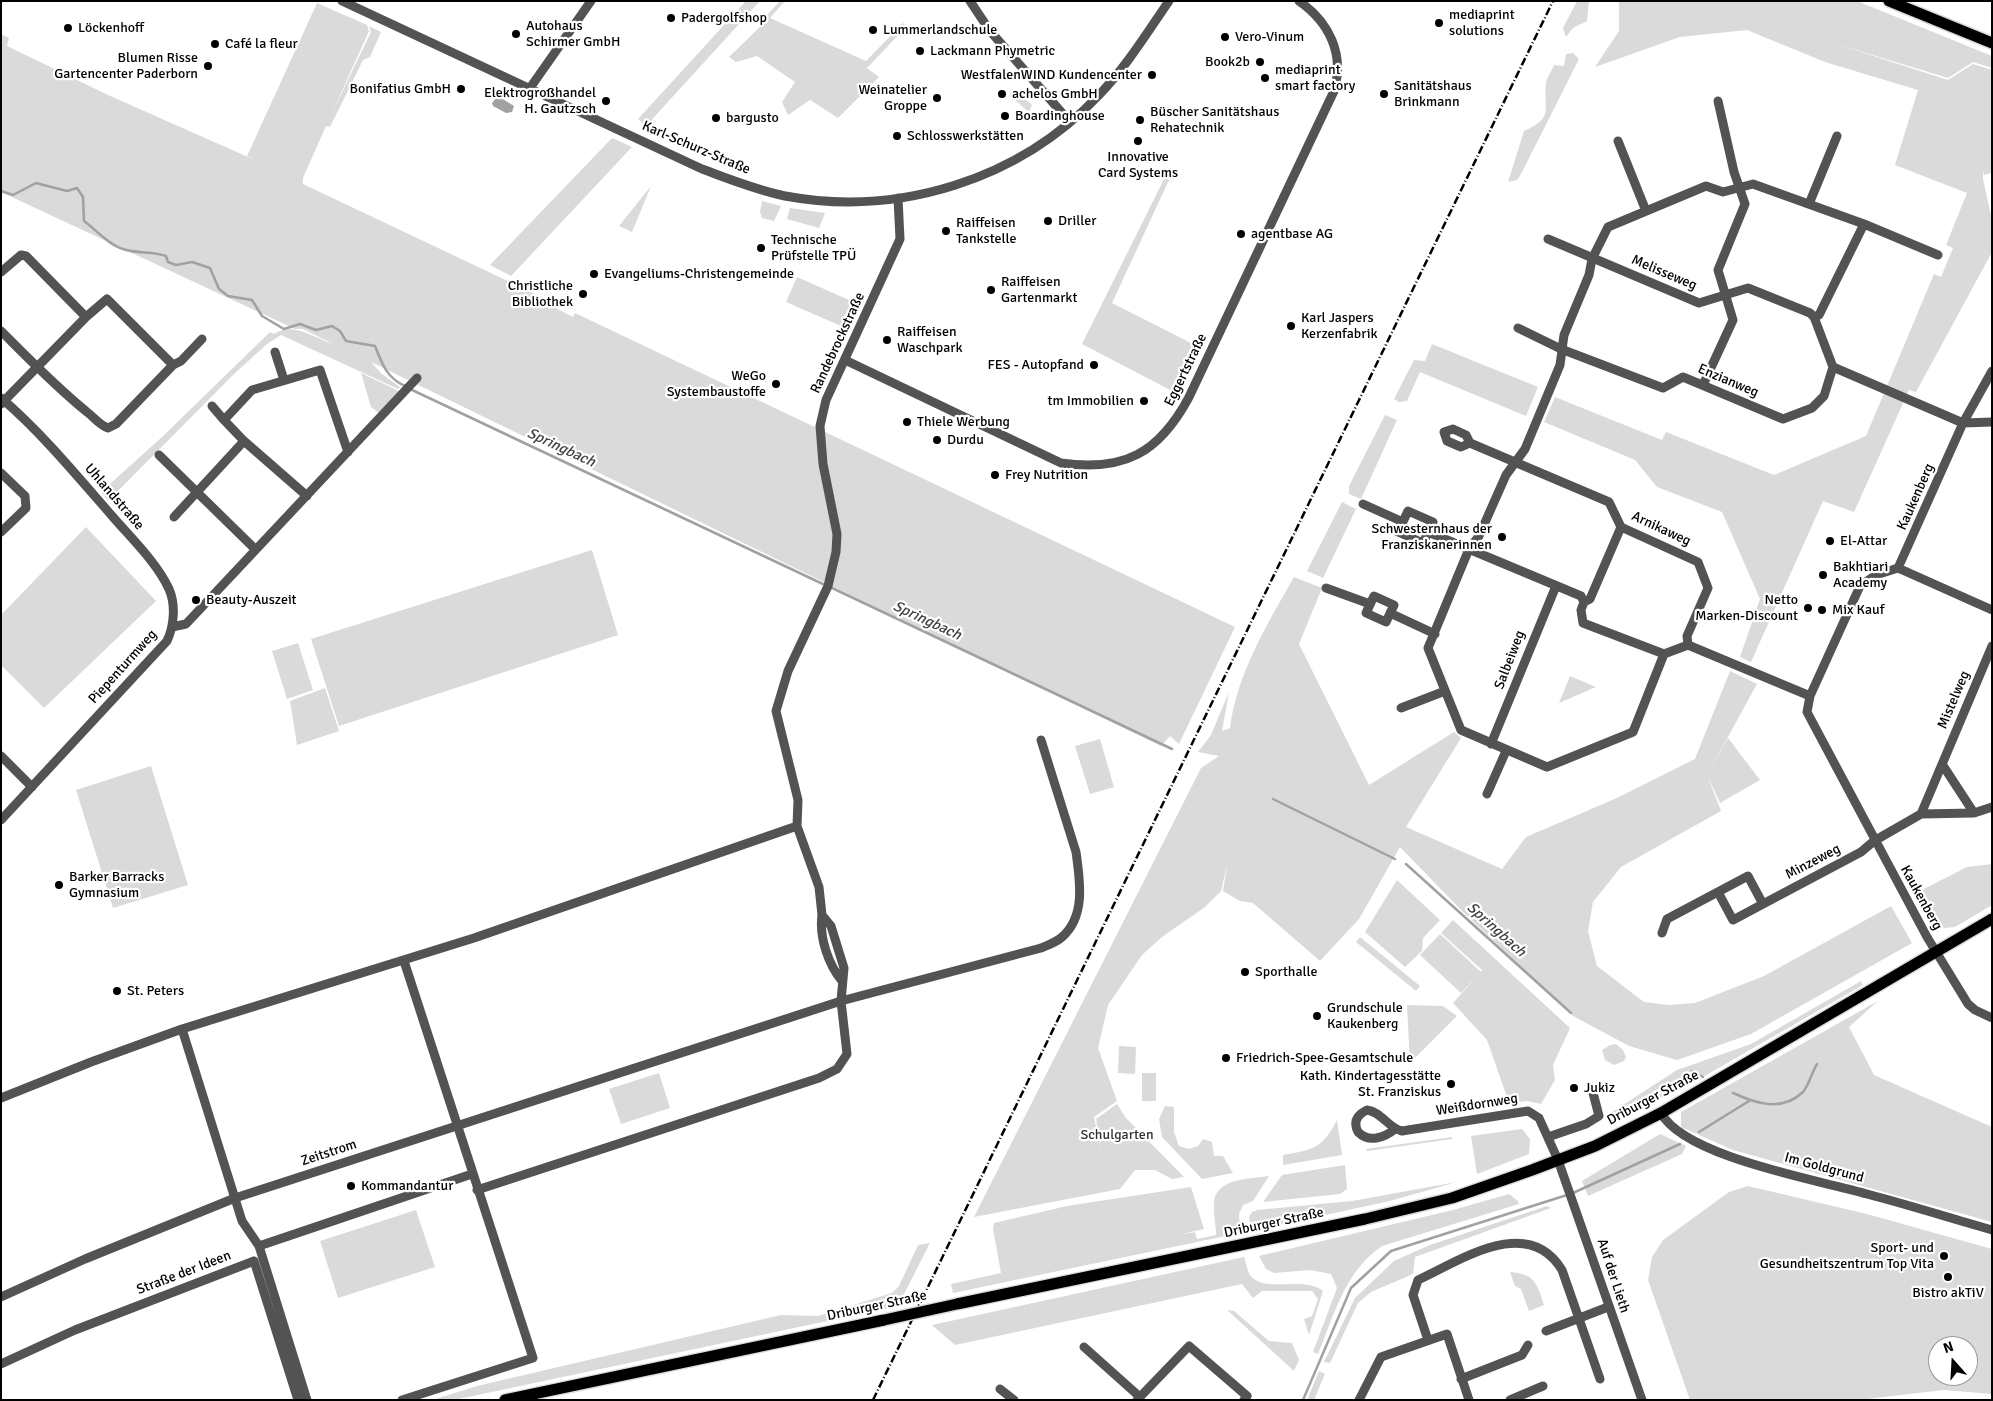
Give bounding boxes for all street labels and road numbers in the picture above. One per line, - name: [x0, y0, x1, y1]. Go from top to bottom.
- street label: Karl-Schurz-Straße: [639, 118, 753, 178]
- street label: Melisseweg: [1629, 252, 1699, 294]
- street label: Randebrockstraße: [807, 290, 869, 396]
- street label: Eggertstraße: [1161, 331, 1211, 409]
- street label: Enzianweg: [1695, 361, 1761, 401]
- street label: Uhlandstraße: [81, 460, 147, 534]
- street label: Kaukenberg: [1894, 461, 1938, 533]
- street label: Arnikaweg: [1629, 508, 1693, 550]
- street label: Piepenturmweg: [85, 627, 161, 707]
- street label: Salbeiweg: [1491, 628, 1529, 692]
- street label: Mistelweg: [1934, 668, 1974, 732]
- street label: Minzeweg: [1783, 841, 1843, 883]
- street label: Kaukenberg: [1896, 863, 1946, 933]
- street label: Driburger Straße: [1604, 1067, 1702, 1129]
- street label: Weißdornweg: [1435, 1090, 1519, 1120]
- street label: Zeitstrom: [299, 1136, 359, 1170]
- street label: Im Goldgrund: [1783, 1149, 1865, 1187]
- street label: Driburger Straße: [1223, 1204, 1325, 1242]
- street label: Auf der Lieth: [1593, 1237, 1633, 1315]
- street label: Straße der Ideen: [135, 1247, 233, 1299]
- street label: Driburger Straße: [826, 1287, 928, 1325]

